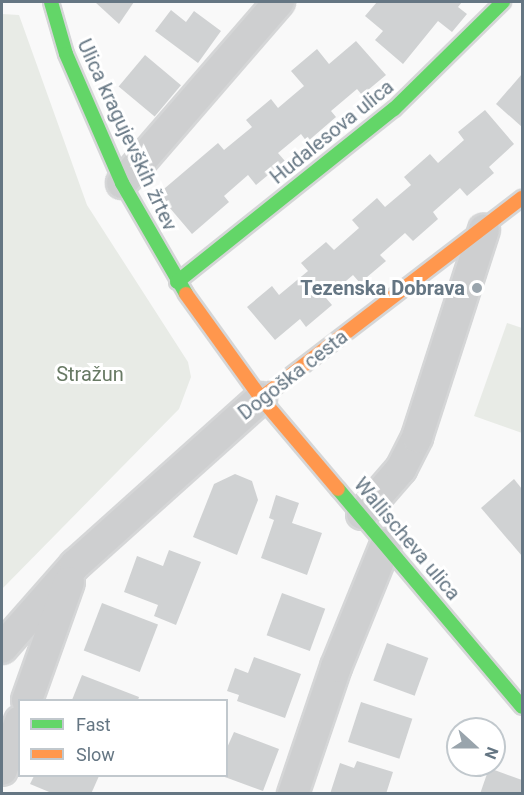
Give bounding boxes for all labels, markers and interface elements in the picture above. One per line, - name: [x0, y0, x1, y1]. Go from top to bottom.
- street label: Ulica kragujevških žrtev: [72, 35, 182, 235]
- street label: Hudalesova ulica: [265, 75, 399, 189]
- place label: Tezenska Dobrava: [300, 276, 465, 300]
- marker: Tezenska Dobrava: [470, 281, 484, 295]
- street label: Dogoška cesta: [233, 325, 353, 425]
- park label: Stražun: [56, 362, 124, 386]
- street label: Wallischeva ulica: [349, 473, 465, 605]
- legend: [18, 699, 228, 777]
- text: Fast: [76, 714, 111, 735]
- north arrow: [446, 717, 506, 777]
- text: Slow: [76, 744, 115, 765]
- text: N: [481, 744, 502, 762]

